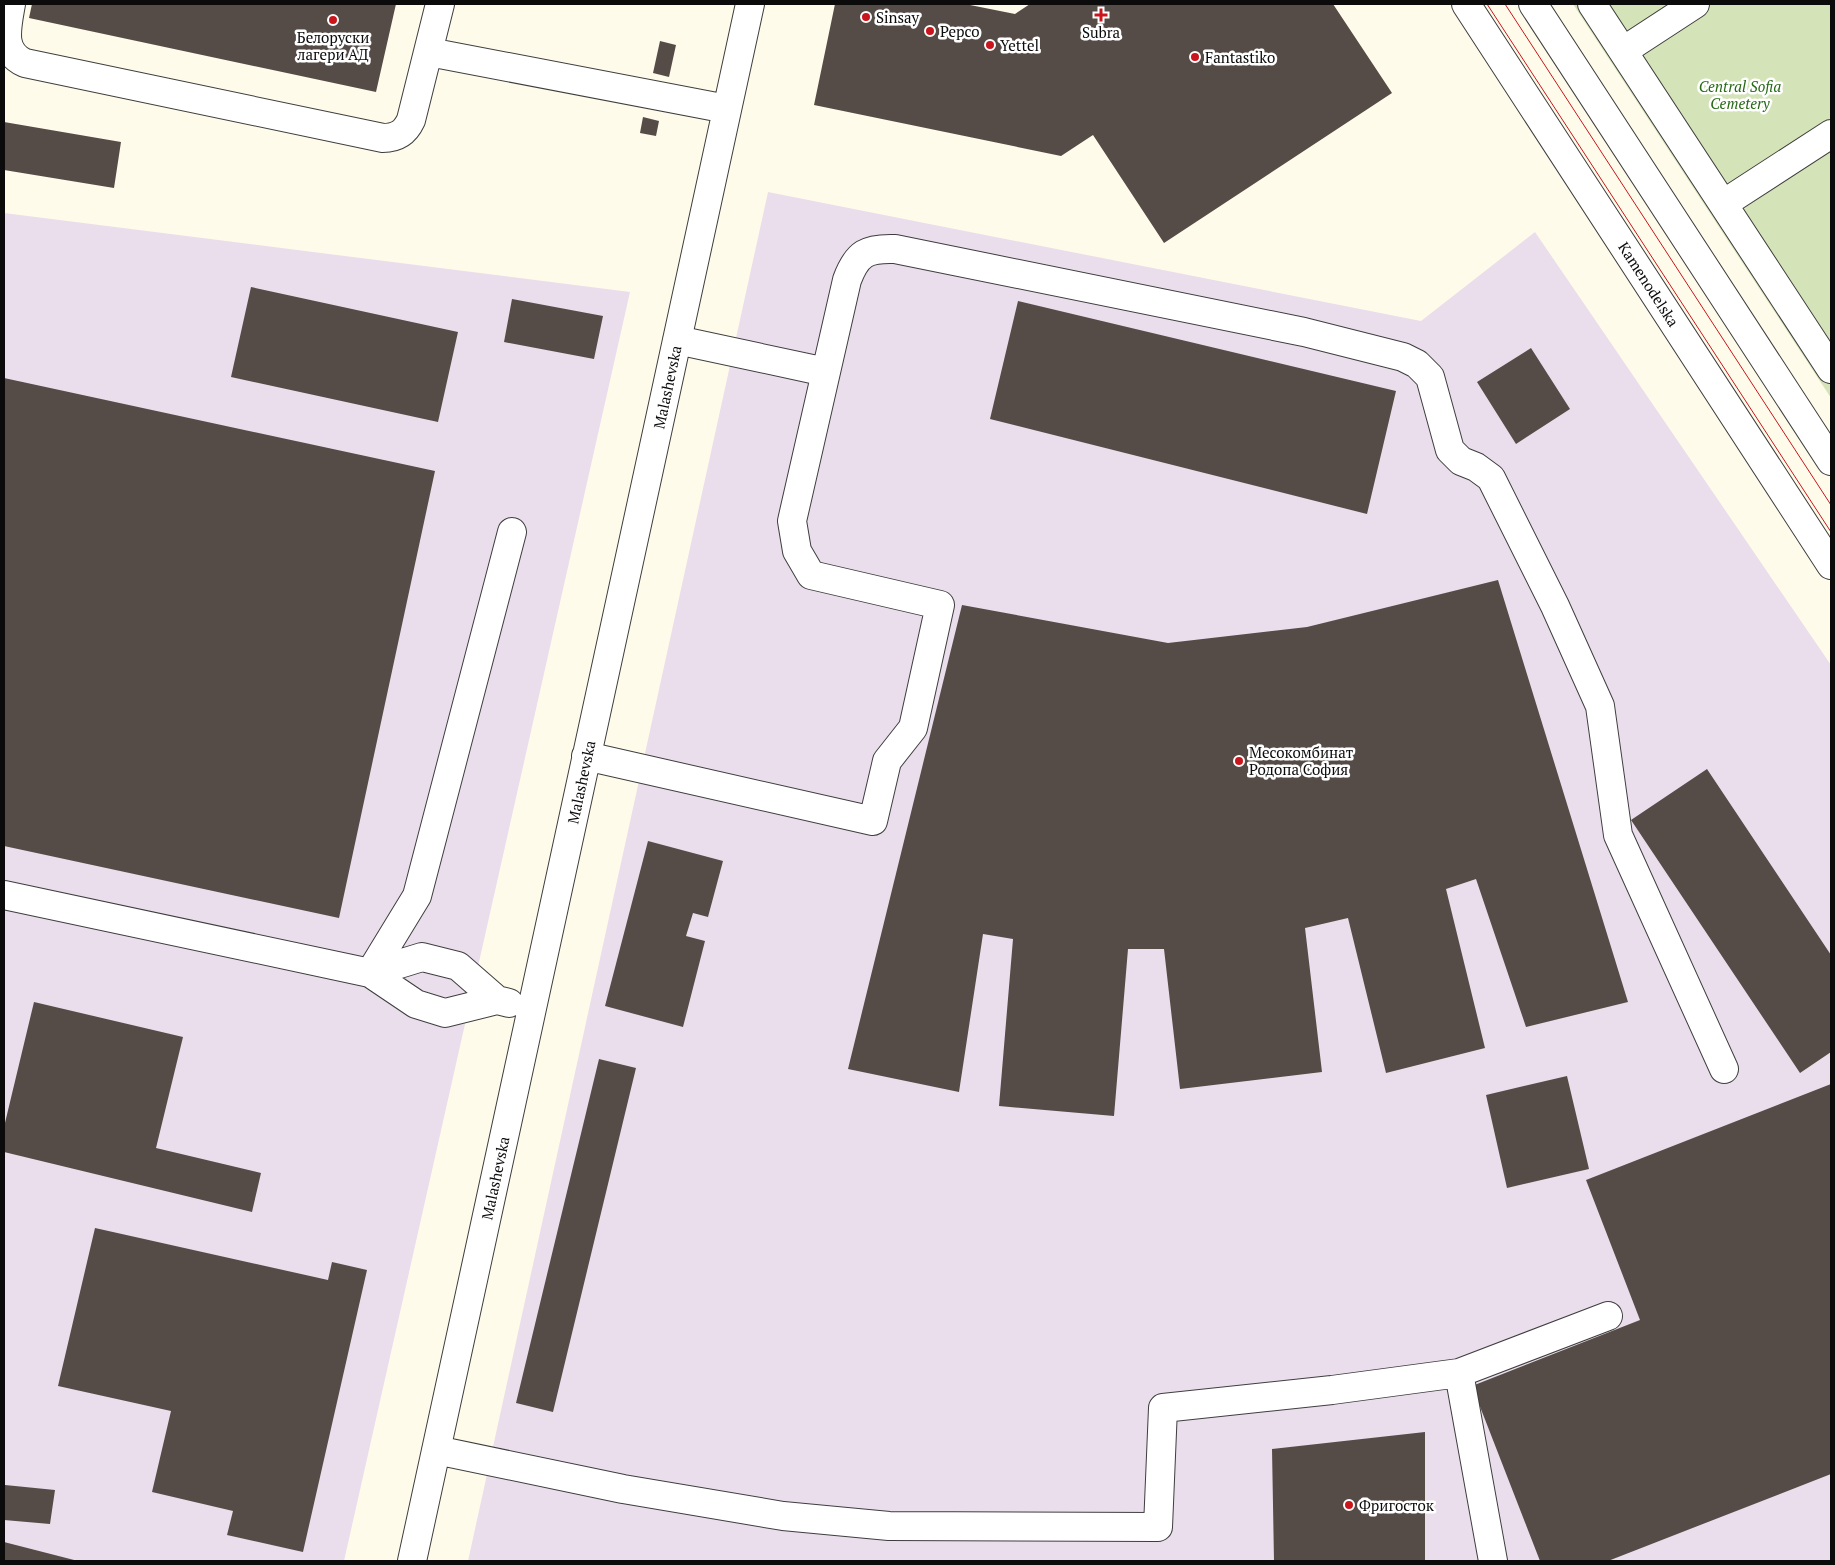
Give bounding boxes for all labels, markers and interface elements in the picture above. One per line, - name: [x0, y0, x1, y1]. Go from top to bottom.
- place label: Sinsay: [876, 7, 920, 27]
- marker: Subra: [1095, 9, 1107, 21]
- marker: Sinsay: [860, 11, 872, 23]
- marker: Белоруски лагери АД: [327, 14, 339, 26]
- place label: Pepco: [940, 21, 980, 41]
- place label: Subra: [1082, 22, 1120, 42]
- marker: Pepco: [924, 25, 936, 37]
- place label: Белоруски лагери АД: [297, 27, 369, 64]
- place label: Yettel: [1000, 35, 1039, 55]
- marker: Yettel: [984, 39, 996, 51]
- place label: Fantastiko: [1205, 47, 1275, 67]
- marker: Fantastiko: [1189, 51, 1201, 63]
- park label: Central Sofia Cemetery: [1699, 76, 1781, 113]
- street label: Kamenodelska: [1614, 238, 1684, 331]
- street label: Malashevska: [648, 343, 686, 430]
- street label: Malashevska: [562, 738, 600, 825]
- place label: Месокомбинат Родопа София: [1249, 742, 1354, 779]
- marker: Месокомбинат Родопа София: [1233, 755, 1245, 767]
- street label: Malashevska: [476, 1134, 514, 1221]
- place label: Фригосток: [1359, 1495, 1435, 1515]
- marker: Фригосток: [1343, 1499, 1355, 1511]

